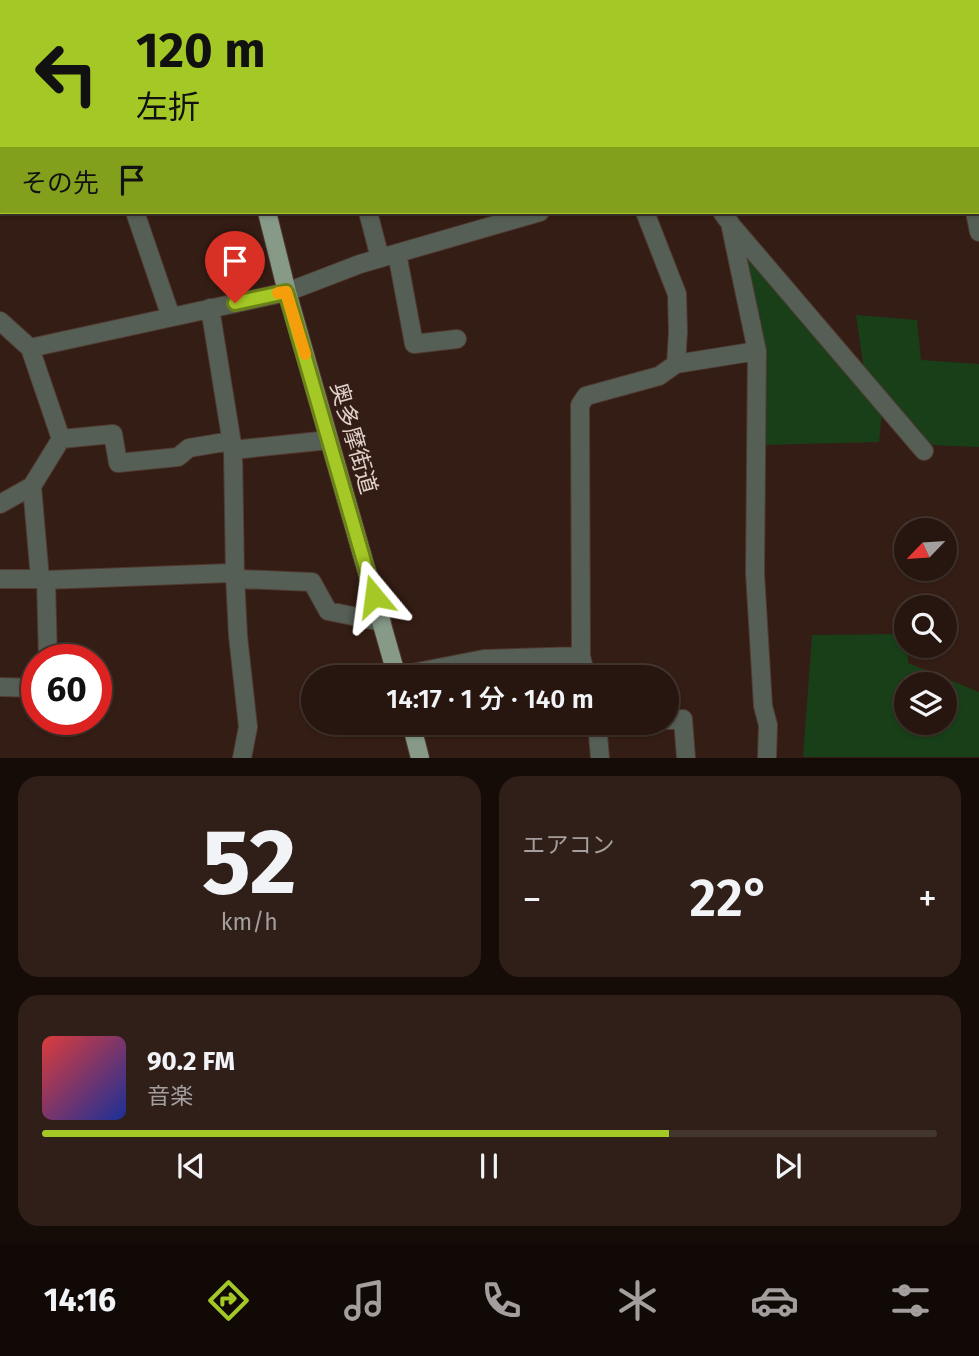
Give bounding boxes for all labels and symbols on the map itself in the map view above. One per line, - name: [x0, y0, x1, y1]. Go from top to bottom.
- pin: [205, 231, 265, 303]
- street label: 奥多摩街道: [325, 379, 383, 497]
- north arrow: [894, 518, 957, 581]
- position arrow: [337, 559, 411, 633]
- speed limit sign: 60: [21, 644, 112, 735]

